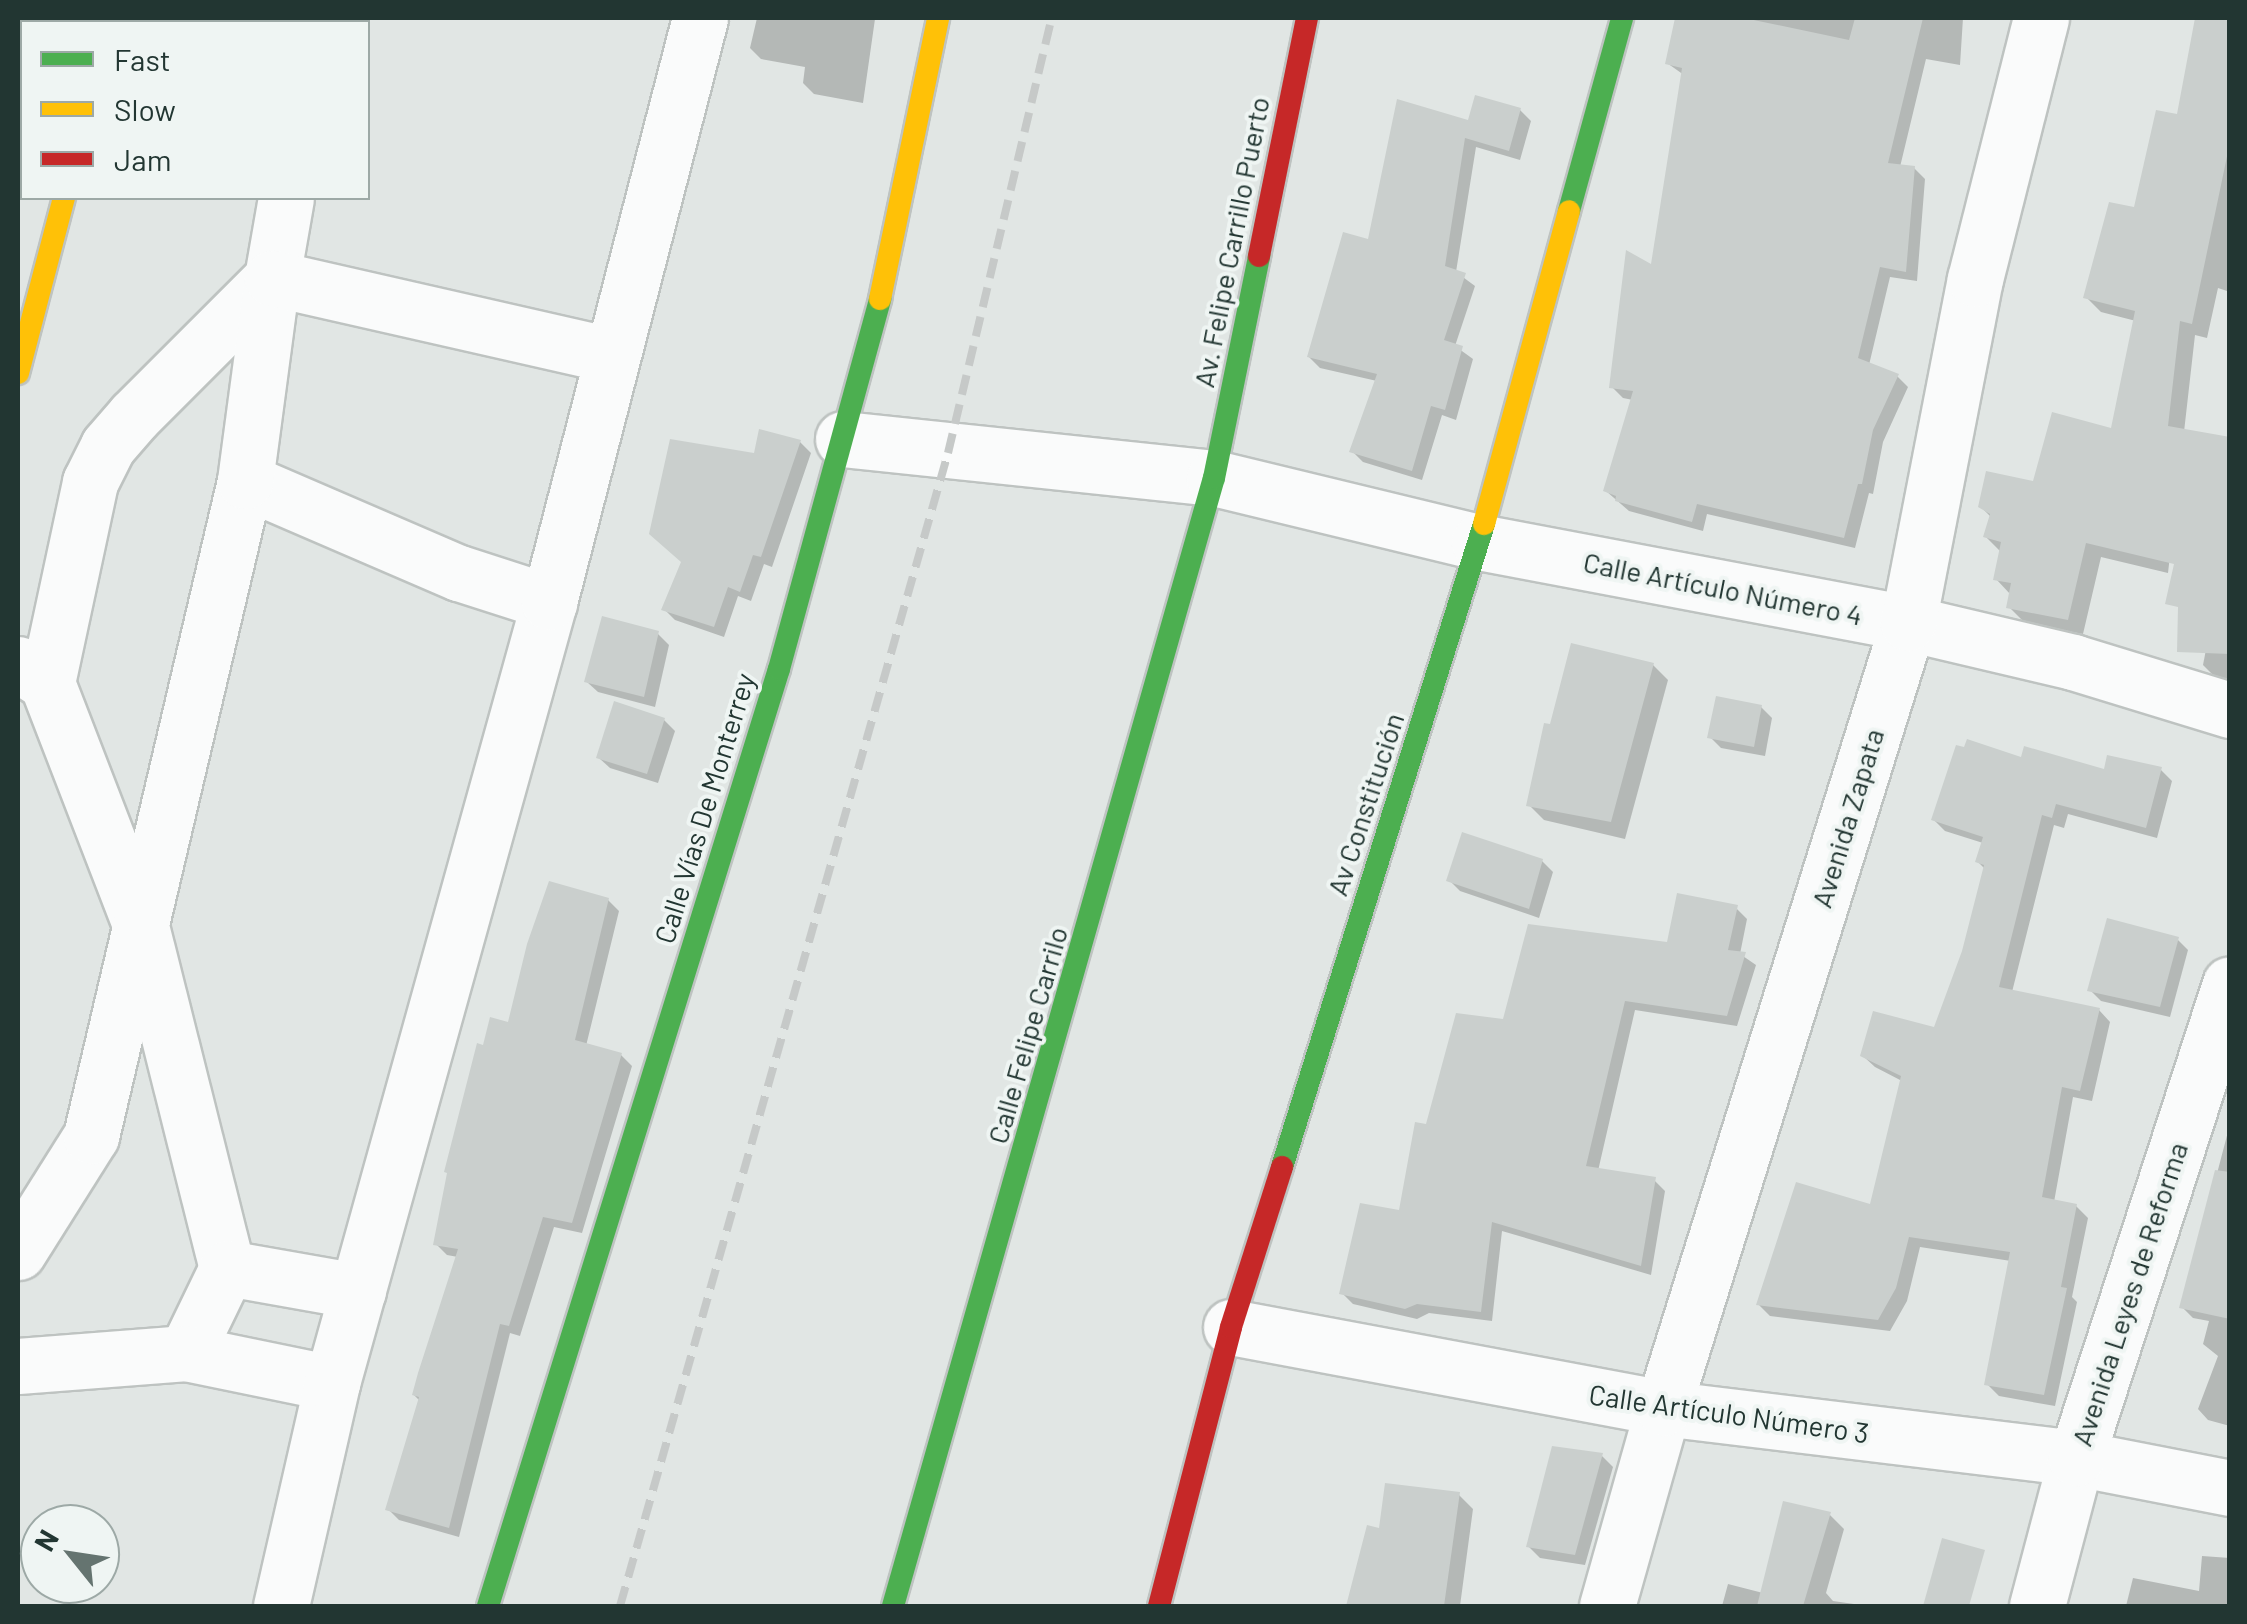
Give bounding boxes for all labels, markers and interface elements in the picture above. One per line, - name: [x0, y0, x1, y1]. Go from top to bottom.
- legend: [20, 20, 370, 200]
- text: Fast: [114, 41, 171, 77]
- text: Slow: [114, 91, 176, 127]
- street label: Av. Felipe Carrillo Puerto: [1186, 94, 1276, 390]
- text: Jam: [114, 141, 171, 177]
- street label: Calle Artículo Número 4: [1581, 544, 1865, 632]
- street label: Calle Vías De Monterrey: [647, 669, 761, 947]
- street label: Av Constitución: [1320, 708, 1410, 900]
- street label: Avenida Zapata: [1804, 725, 1890, 911]
- street label: Calle Felipe Carrilo: [980, 923, 1074, 1147]
- street label: Avenida Leyes de Reforma: [2064, 1138, 2194, 1450]
- street label: Calle Artículo Número 3: [1587, 1377, 1871, 1449]
- north arrow: [20, 1504, 120, 1604]
- text: N: [26, 1523, 65, 1557]

